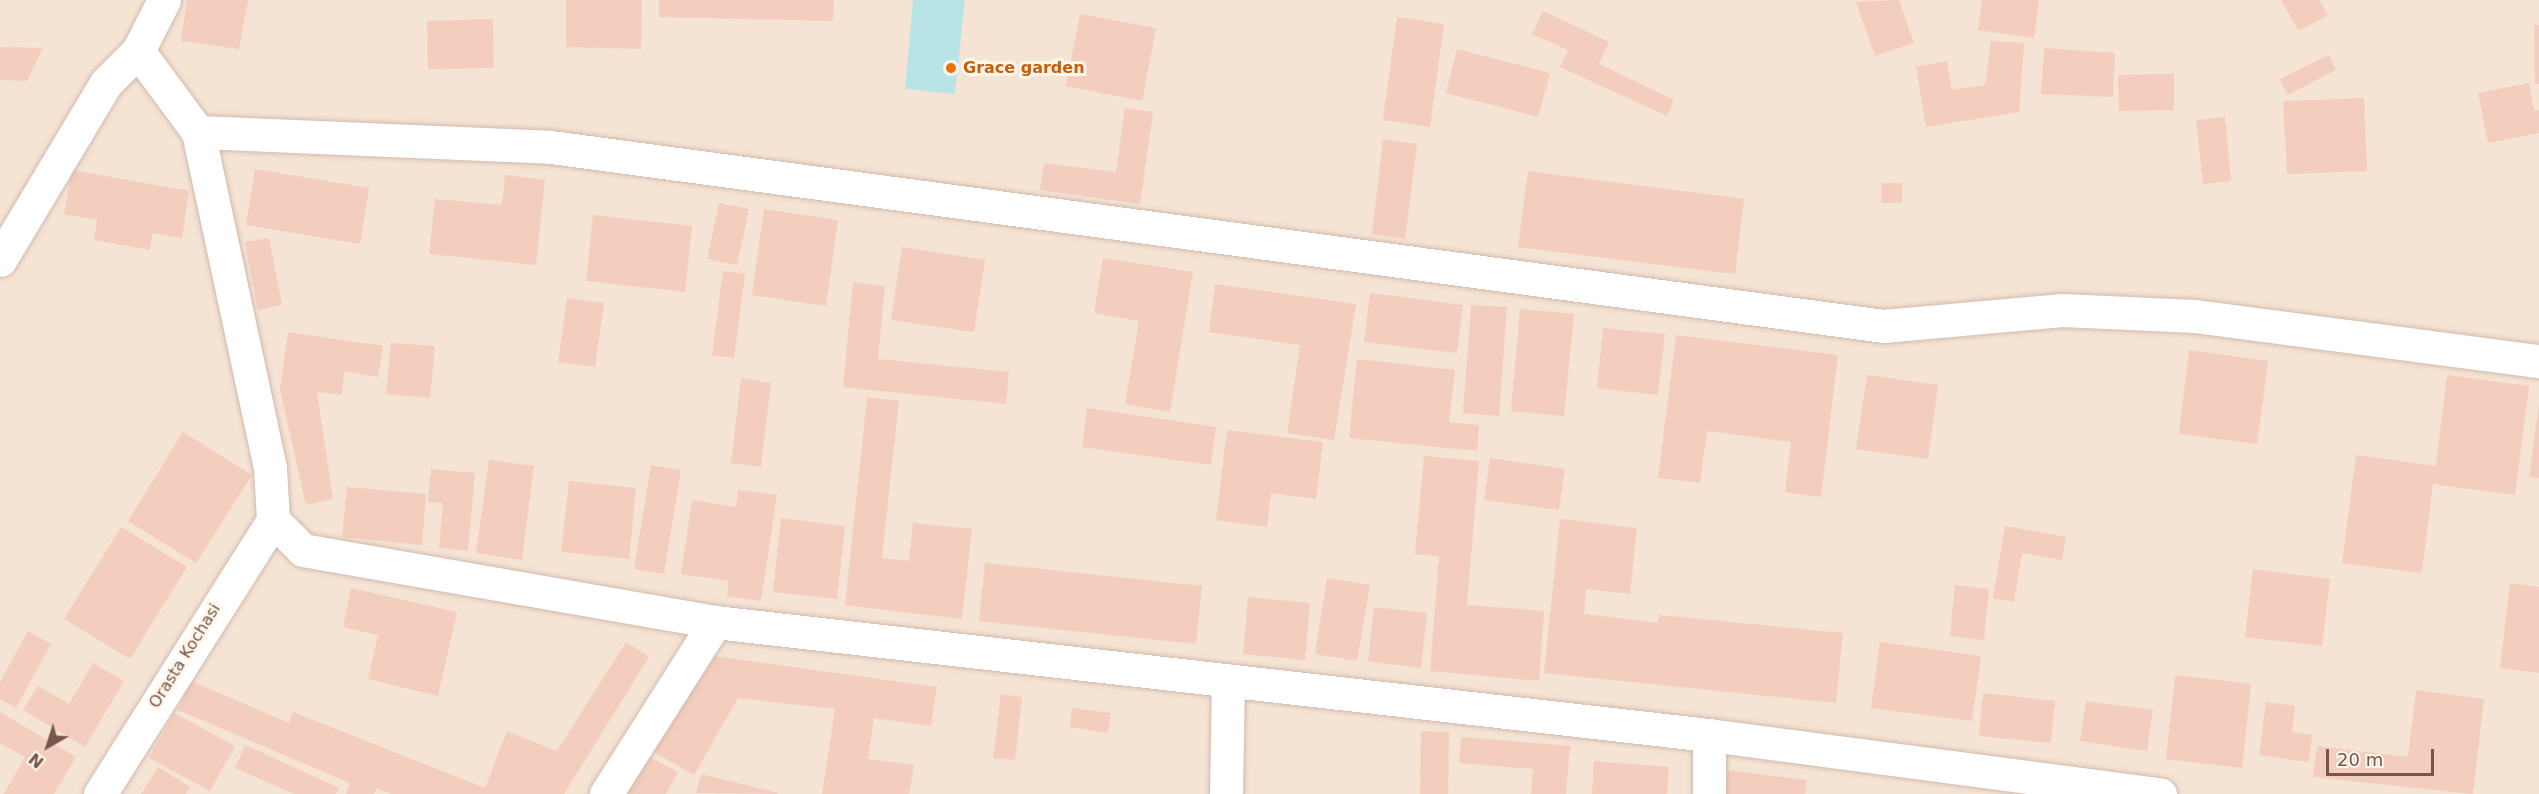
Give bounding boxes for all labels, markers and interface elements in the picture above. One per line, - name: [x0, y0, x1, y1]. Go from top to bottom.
- place label: Grace garden: [963, 58, 1085, 78]
- marker: Grace garden: [944, 61, 958, 75]
- street label: Orasta Kochasi: [145, 600, 225, 712]
- north arrow: [18, 716, 78, 776]
- scale bar: [2329, 737, 2437, 775]
- text: N: [25, 749, 48, 772]
- text: 20 m: [2337, 749, 2383, 770]

